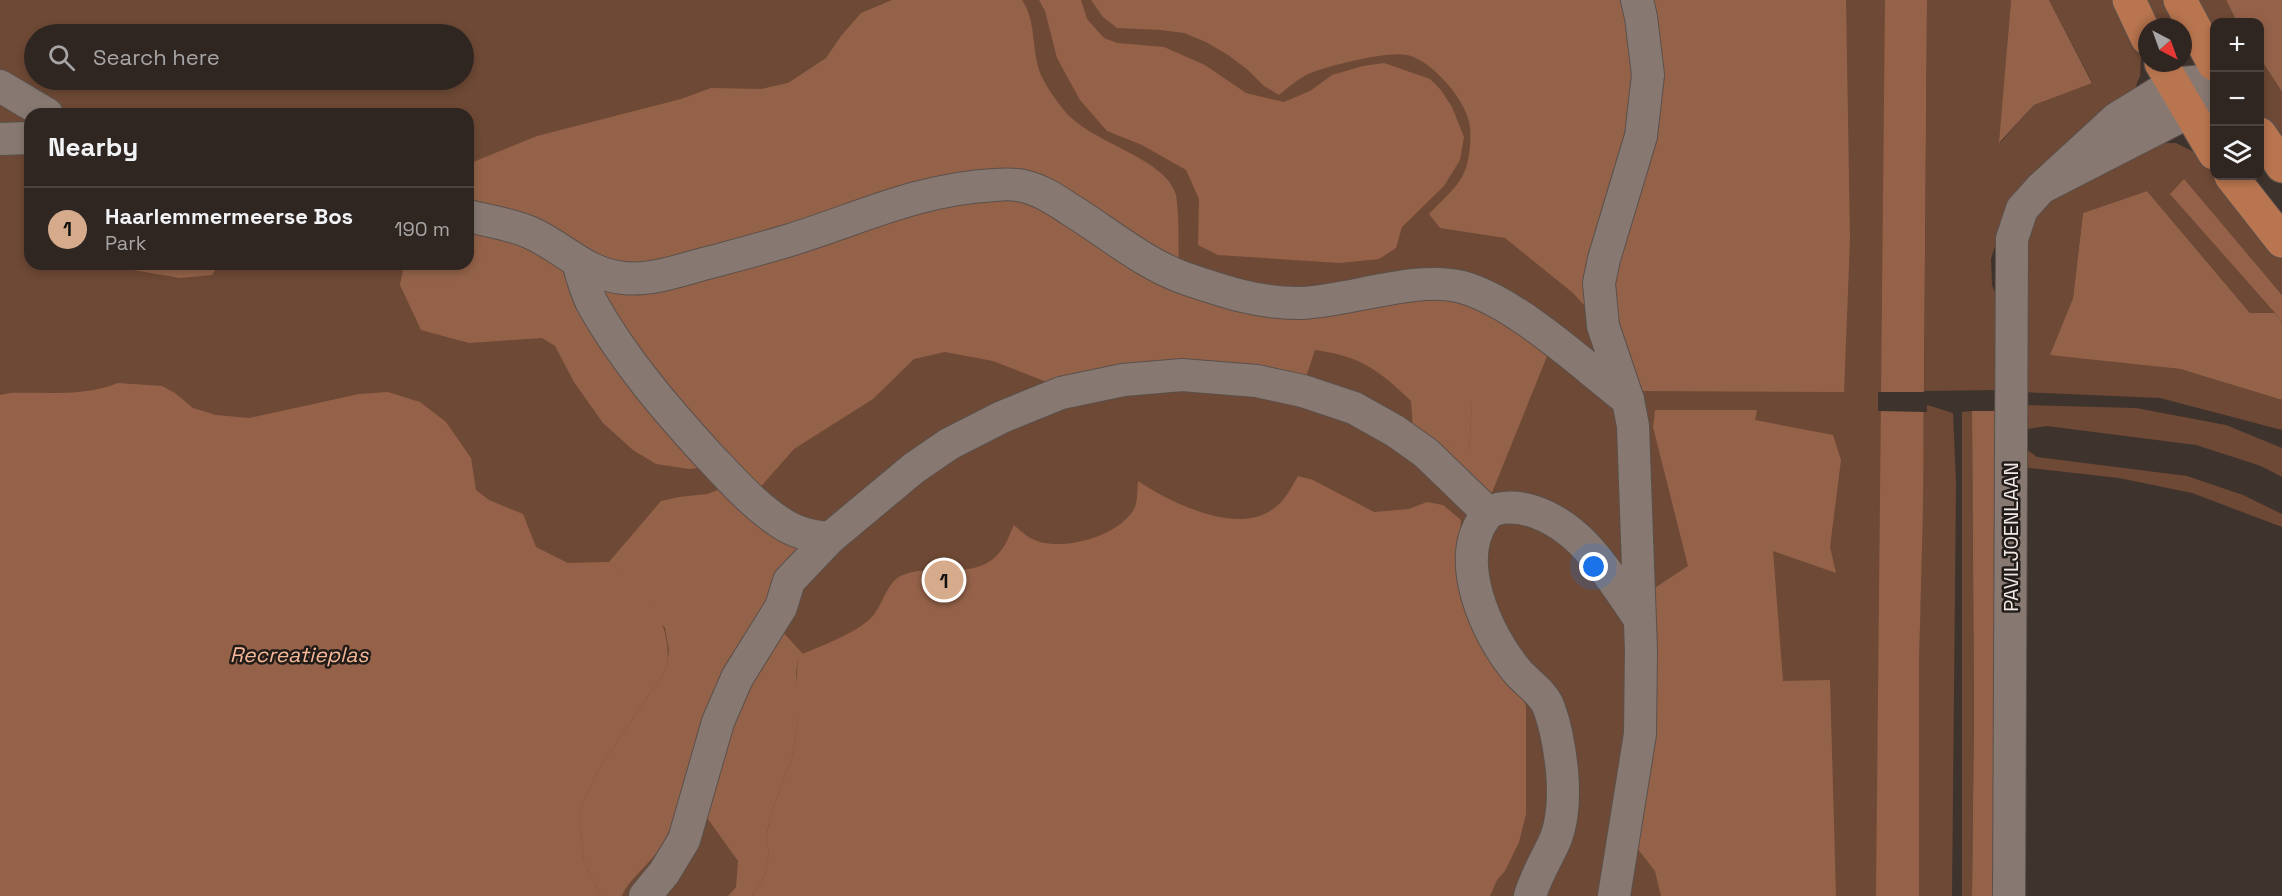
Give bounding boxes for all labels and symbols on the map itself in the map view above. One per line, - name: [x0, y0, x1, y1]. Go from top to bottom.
- north arrow: [2138, 18, 2192, 72]
- street label: PAVILJOENLAAN: [1998, 462, 2024, 612]
- your location: [1579, 552, 1608, 581]
- pin: 1: [924, 558, 964, 602]
- water label: Recreatieplas: [230, 641, 369, 668]

